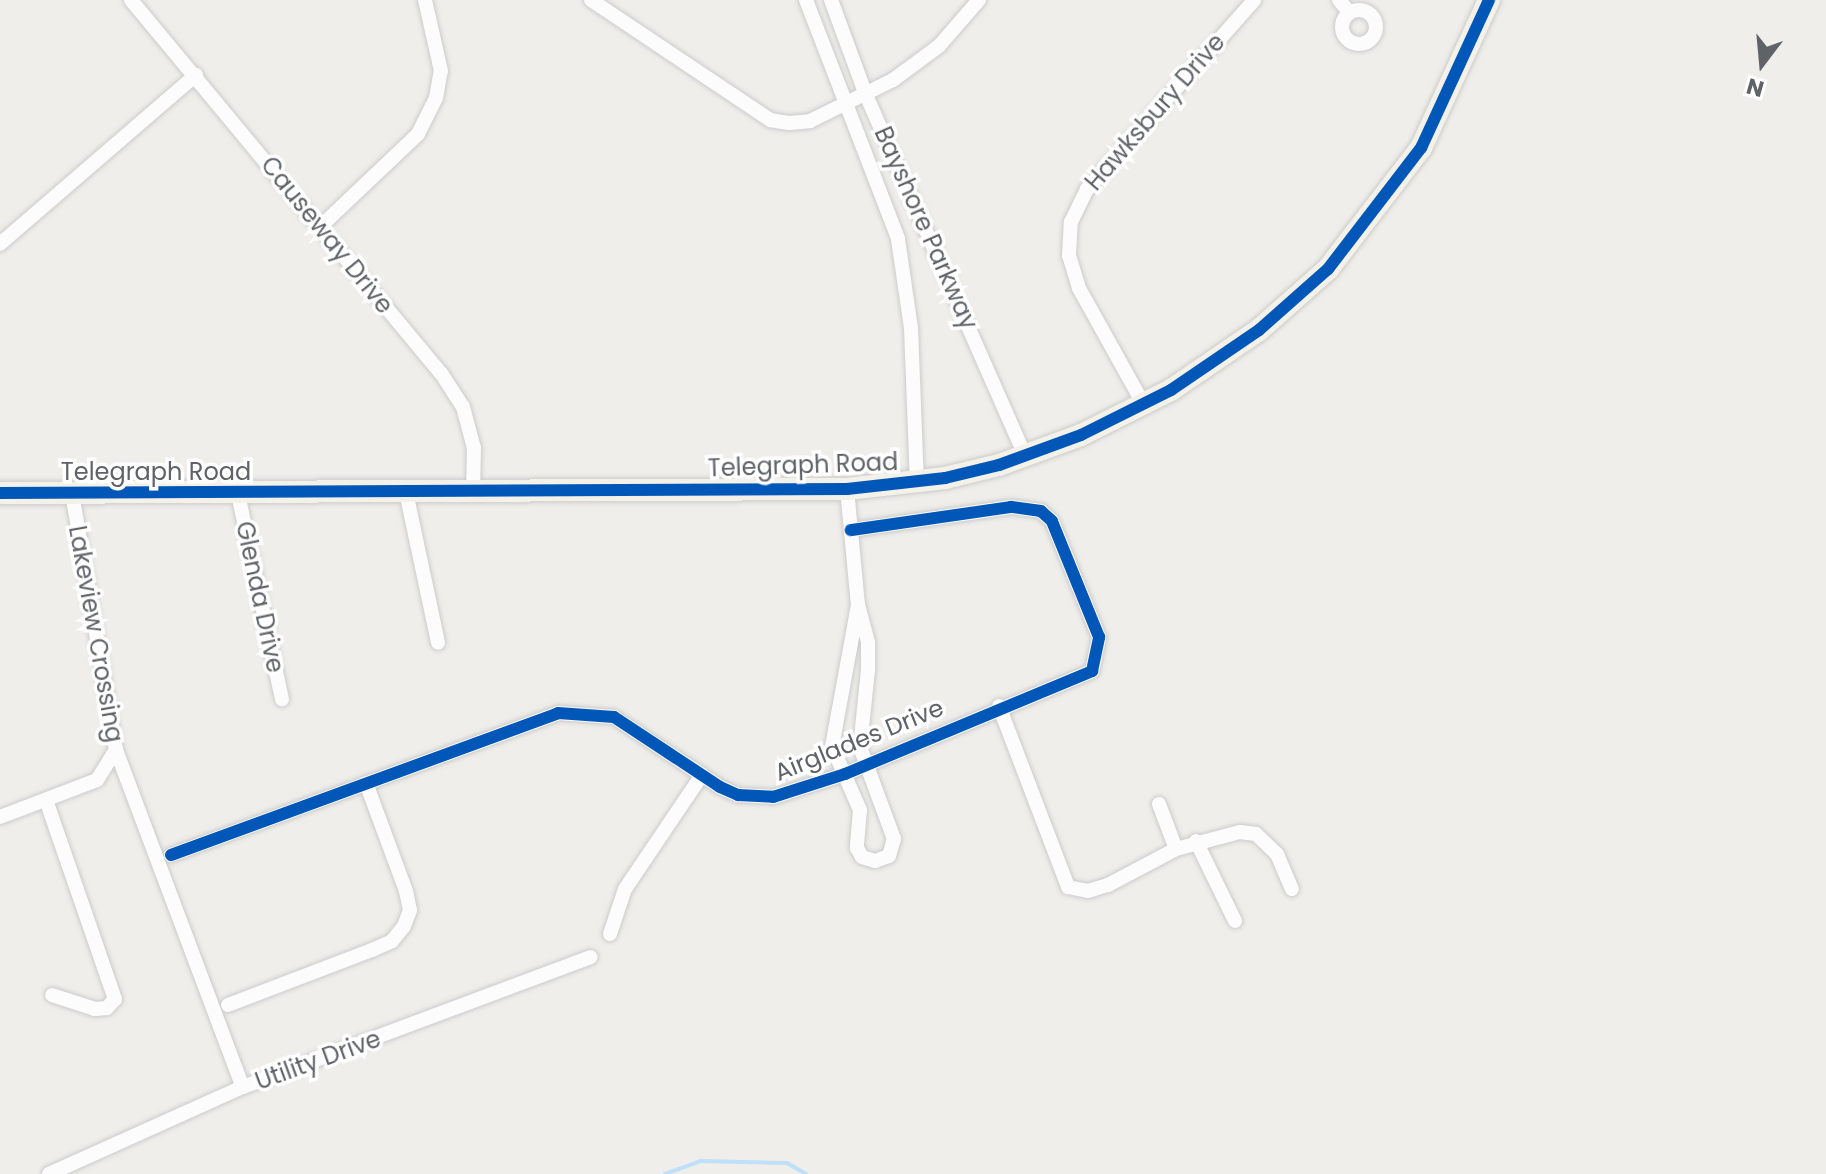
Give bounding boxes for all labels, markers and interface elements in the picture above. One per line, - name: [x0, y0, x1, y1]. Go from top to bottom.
- north arrow: [1722, 24, 1802, 104]
- street label: Hawksbury Drive: [1079, 28, 1231, 196]
- text: N: [1743, 70, 1767, 105]
- street label: Bayshore Parkway: [868, 122, 984, 334]
- street label: Causeway Drive: [255, 151, 399, 319]
- street label: Telegraph Road: [707, 447, 899, 483]
- street label: Telegraph Road: [61, 458, 251, 486]
- street label: Glenda Drive: [230, 519, 290, 675]
- street label: Lakeview Crossing: [63, 523, 129, 745]
- street label: Airglades Drive: [770, 693, 948, 787]
- street label: Utility Drive: [251, 1024, 385, 1096]

